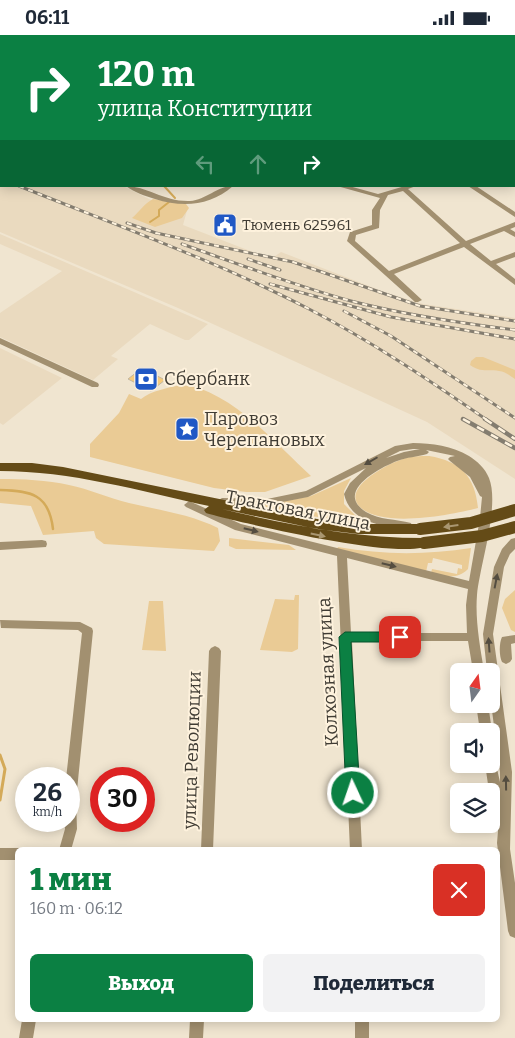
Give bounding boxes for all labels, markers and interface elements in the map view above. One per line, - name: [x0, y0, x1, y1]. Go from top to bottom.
- text: 06:11: [25, 6, 69, 29]
- text: 120 m: [98, 53, 195, 95]
- icon: right: [15, 55, 80, 120]
- text: улица Конституции: [98, 95, 312, 122]
- icon: left: [191, 150, 219, 178]
- icon: ahead: [244, 150, 272, 178]
- icon: right: [297, 150, 325, 178]
- public building icon: Тюмень 625961: [212, 212, 238, 238]
- place label: Тюмень 625961: [242, 216, 351, 234]
- bank icon: Сбербанк: [133, 366, 159, 392]
- place label: Сбербанк: [164, 368, 250, 390]
- place label: Паровоз Черепановых: [204, 408, 325, 451]
- place icon: Паровоз Черепановых: [174, 416, 200, 442]
- one-way arrow: [364, 456, 377, 465]
- street label: Трактовая улица: [224, 485, 372, 535]
- one-way arrow: [443, 522, 459, 530]
- one-way arrow: [243, 526, 258, 534]
- one-way arrow: [310, 532, 326, 540]
- one-way arrow: [382, 561, 397, 569]
- one-way arrow: [492, 573, 500, 589]
- street label: Колхозная улица: [313, 597, 343, 747]
- pin: [379, 616, 421, 658]
- icon: arrive: [386, 623, 414, 651]
- one-way arrow: [485, 637, 493, 653]
- north arrow: [450, 663, 500, 713]
- map controls: [450, 663, 500, 833]
- street label: улица Революции: [178, 670, 206, 831]
- button: sound: [450, 723, 500, 773]
- position arrow: [326, 766, 378, 818]
- speed limit sign: 30: [90, 767, 155, 832]
- one-way arrow: [502, 775, 510, 791]
- text: 26: [33, 778, 62, 808]
- button: layers: [450, 783, 500, 833]
- text: km/h: [33, 805, 62, 819]
- text: 1 мин: [30, 862, 112, 898]
- button: close: [433, 864, 485, 916]
- text: 160 m · 06:12: [30, 899, 123, 918]
- button: Выход: [30, 954, 253, 1012]
- button: Поделиться: [263, 954, 485, 1012]

